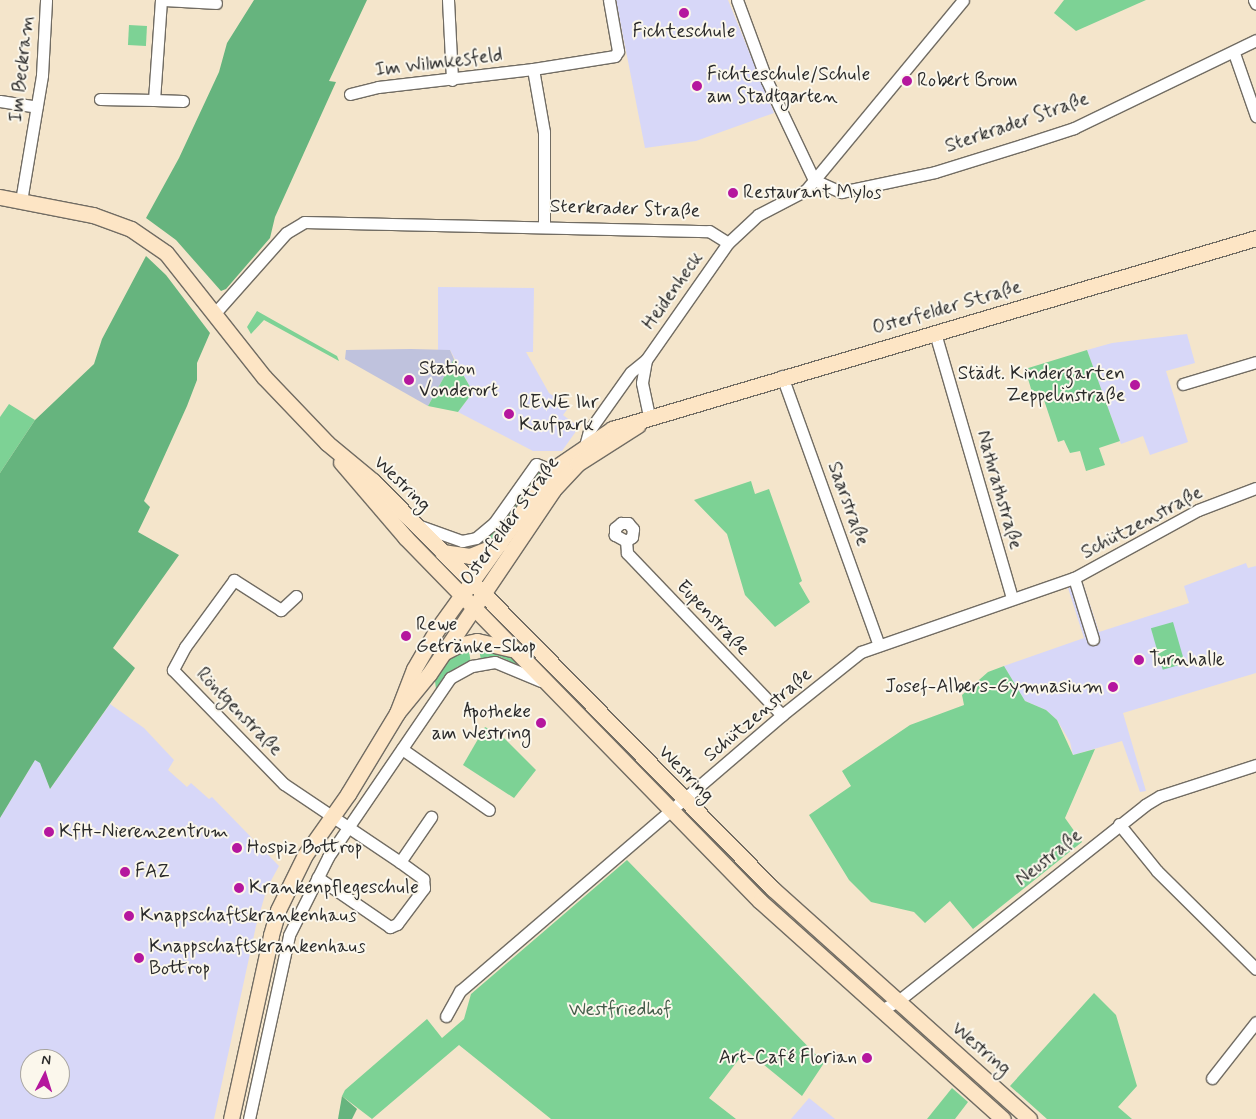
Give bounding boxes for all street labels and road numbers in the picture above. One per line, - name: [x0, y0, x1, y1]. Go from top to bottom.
- street label: Im Beckram: [5, 16, 39, 122]
- street label: Im Wilmkesfeld: [371, 44, 507, 82]
- street label: Sterkrader Straße: [942, 88, 1092, 158]
- street label: Sterkrader Straße: [550, 195, 700, 223]
- street label: Heidenheck: [638, 248, 708, 334]
- street label: Osterfelder Straße: [871, 276, 1023, 340]
- street label: Nathrathstraße: [971, 428, 1027, 552]
- street label: Westring: [369, 451, 435, 517]
- street label: Osterfelder Straße: [456, 453, 564, 589]
- street label: Saarstraße: [822, 459, 874, 549]
- street label: Schützenstraße: [1077, 481, 1207, 565]
- street label: Eupenstraße: [672, 576, 754, 660]
- street label: Röntgenstraße: [191, 663, 287, 761]
- street label: Schützenstraße: [699, 663, 817, 767]
- street label: Westring: [653, 741, 719, 807]
- street label: Neustraße: [1011, 824, 1087, 892]
- street label: Westring: [947, 1017, 1015, 1081]

